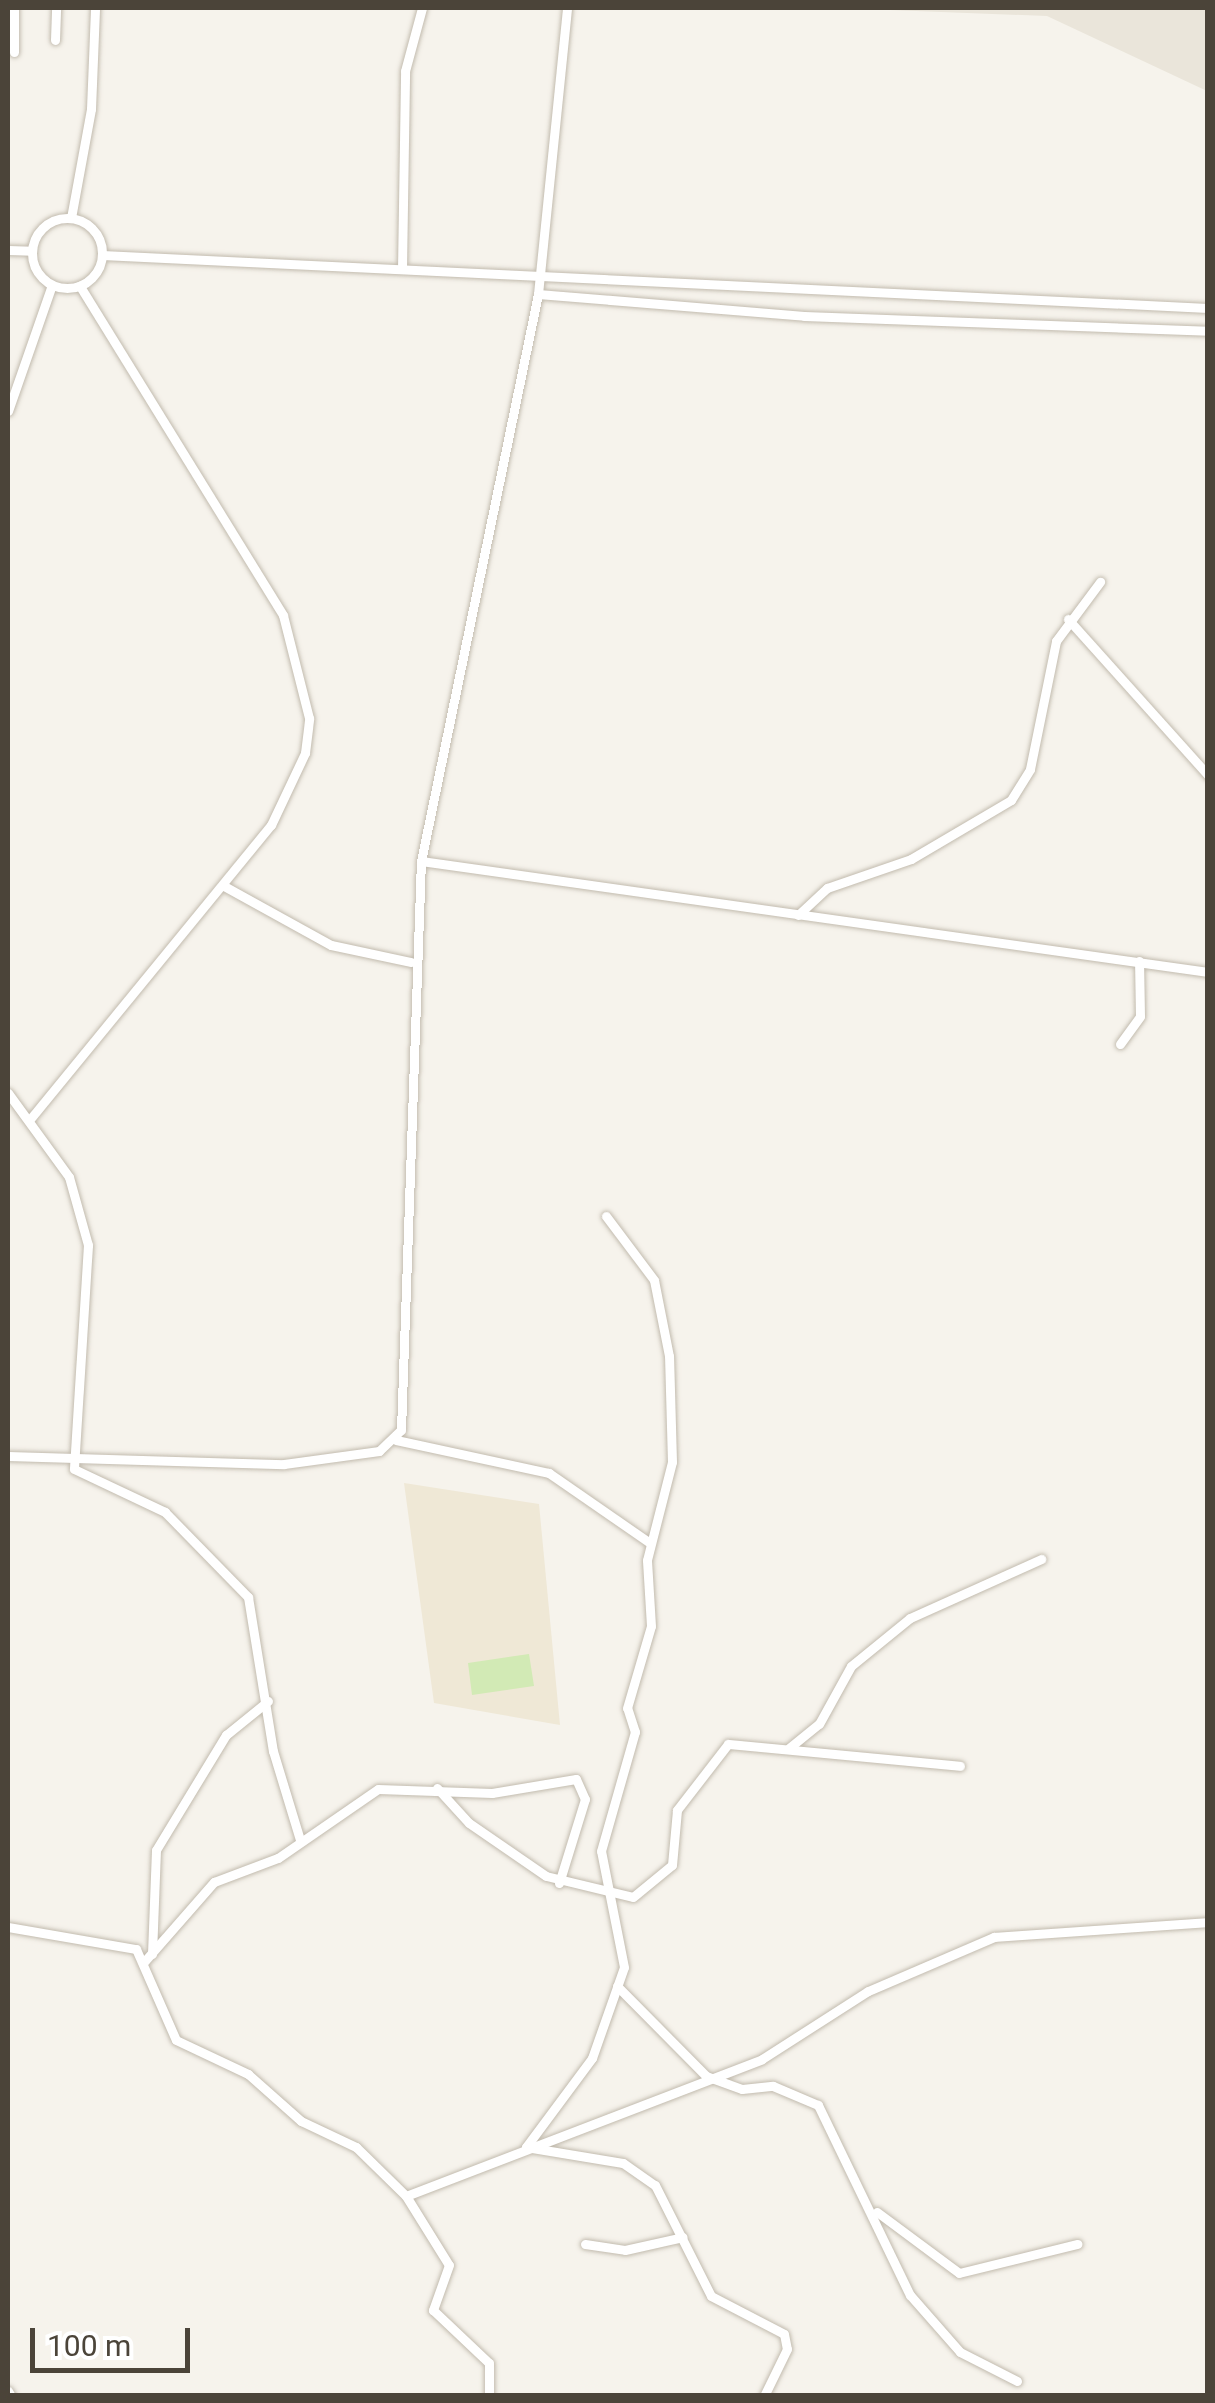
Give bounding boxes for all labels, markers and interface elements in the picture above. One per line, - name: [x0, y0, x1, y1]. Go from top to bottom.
- scale bar: [35, 2308, 195, 2370]
- text: 100 m: [47, 2328, 131, 2363]

